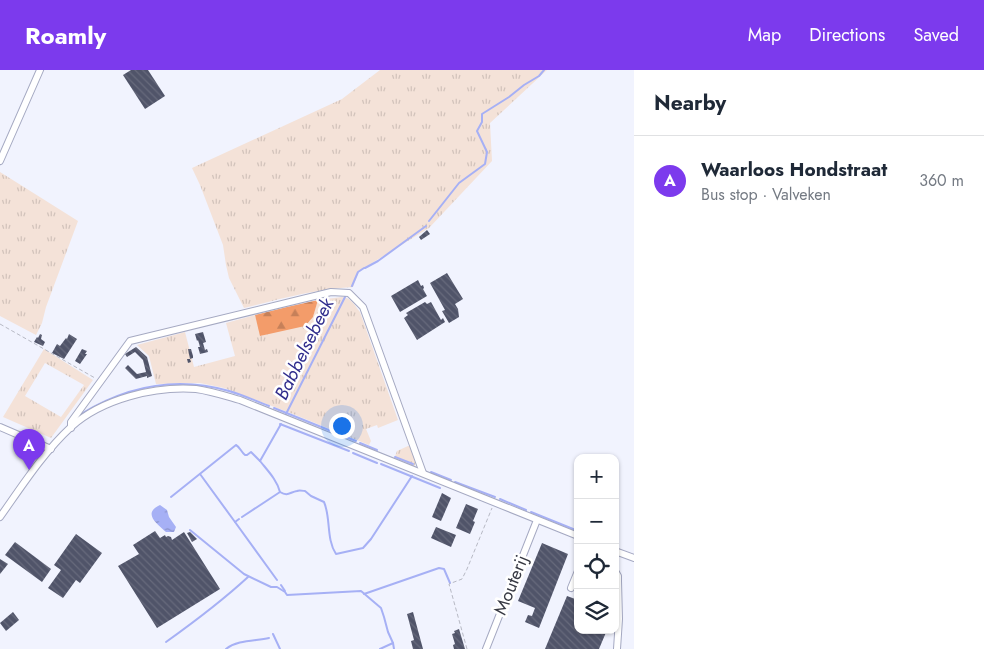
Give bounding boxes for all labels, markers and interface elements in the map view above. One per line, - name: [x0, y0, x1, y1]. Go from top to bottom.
- text: Roamly: [25, 18, 106, 53]
- text: Map: [748, 22, 781, 48]
- text: Directions: [809, 22, 885, 48]
- text: Saved: [913, 22, 959, 48]
- text: Nearby: [654, 88, 726, 118]
- text: Waarloos Hondstraat: [701, 156, 887, 183]
- text: A: [664, 169, 676, 192]
- text: 360 m: [919, 169, 964, 192]
- text: Bus stop · Valveken: [701, 183, 831, 206]
- water label: Babbelsebeek: [268, 293, 341, 404]
- your location: [329, 413, 355, 439]
- pin: A: [13, 429, 45, 470]
- map controls: [574, 454, 619, 634]
- button: +: [574, 454, 619, 499]
- button: −: [574, 499, 619, 544]
- button: locate: [574, 544, 619, 589]
- street label: Mouterij: [487, 551, 535, 619]
- button: layers: [574, 589, 619, 634]

